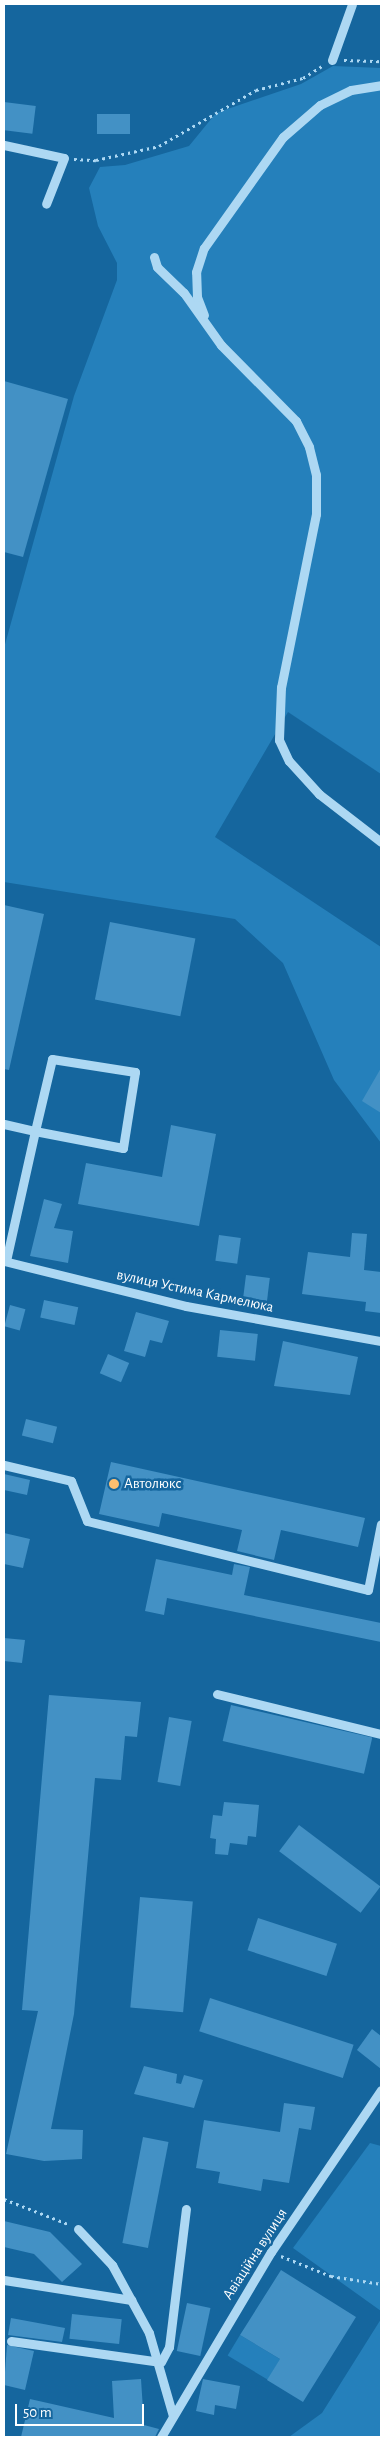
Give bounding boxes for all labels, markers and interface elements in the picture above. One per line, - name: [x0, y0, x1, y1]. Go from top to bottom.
- street label: вулиця Устима Кармелюка: [115, 1266, 275, 1316]
- place label: Автолюкс: [124, 1475, 181, 1493]
- marker: Автолюкс: [108, 1478, 120, 1490]
- street label: Авіаційна вулиця: [219, 2205, 291, 2303]
- scale bar: [18, 2394, 146, 2426]
- text: 50 m: [23, 2405, 52, 2420]

